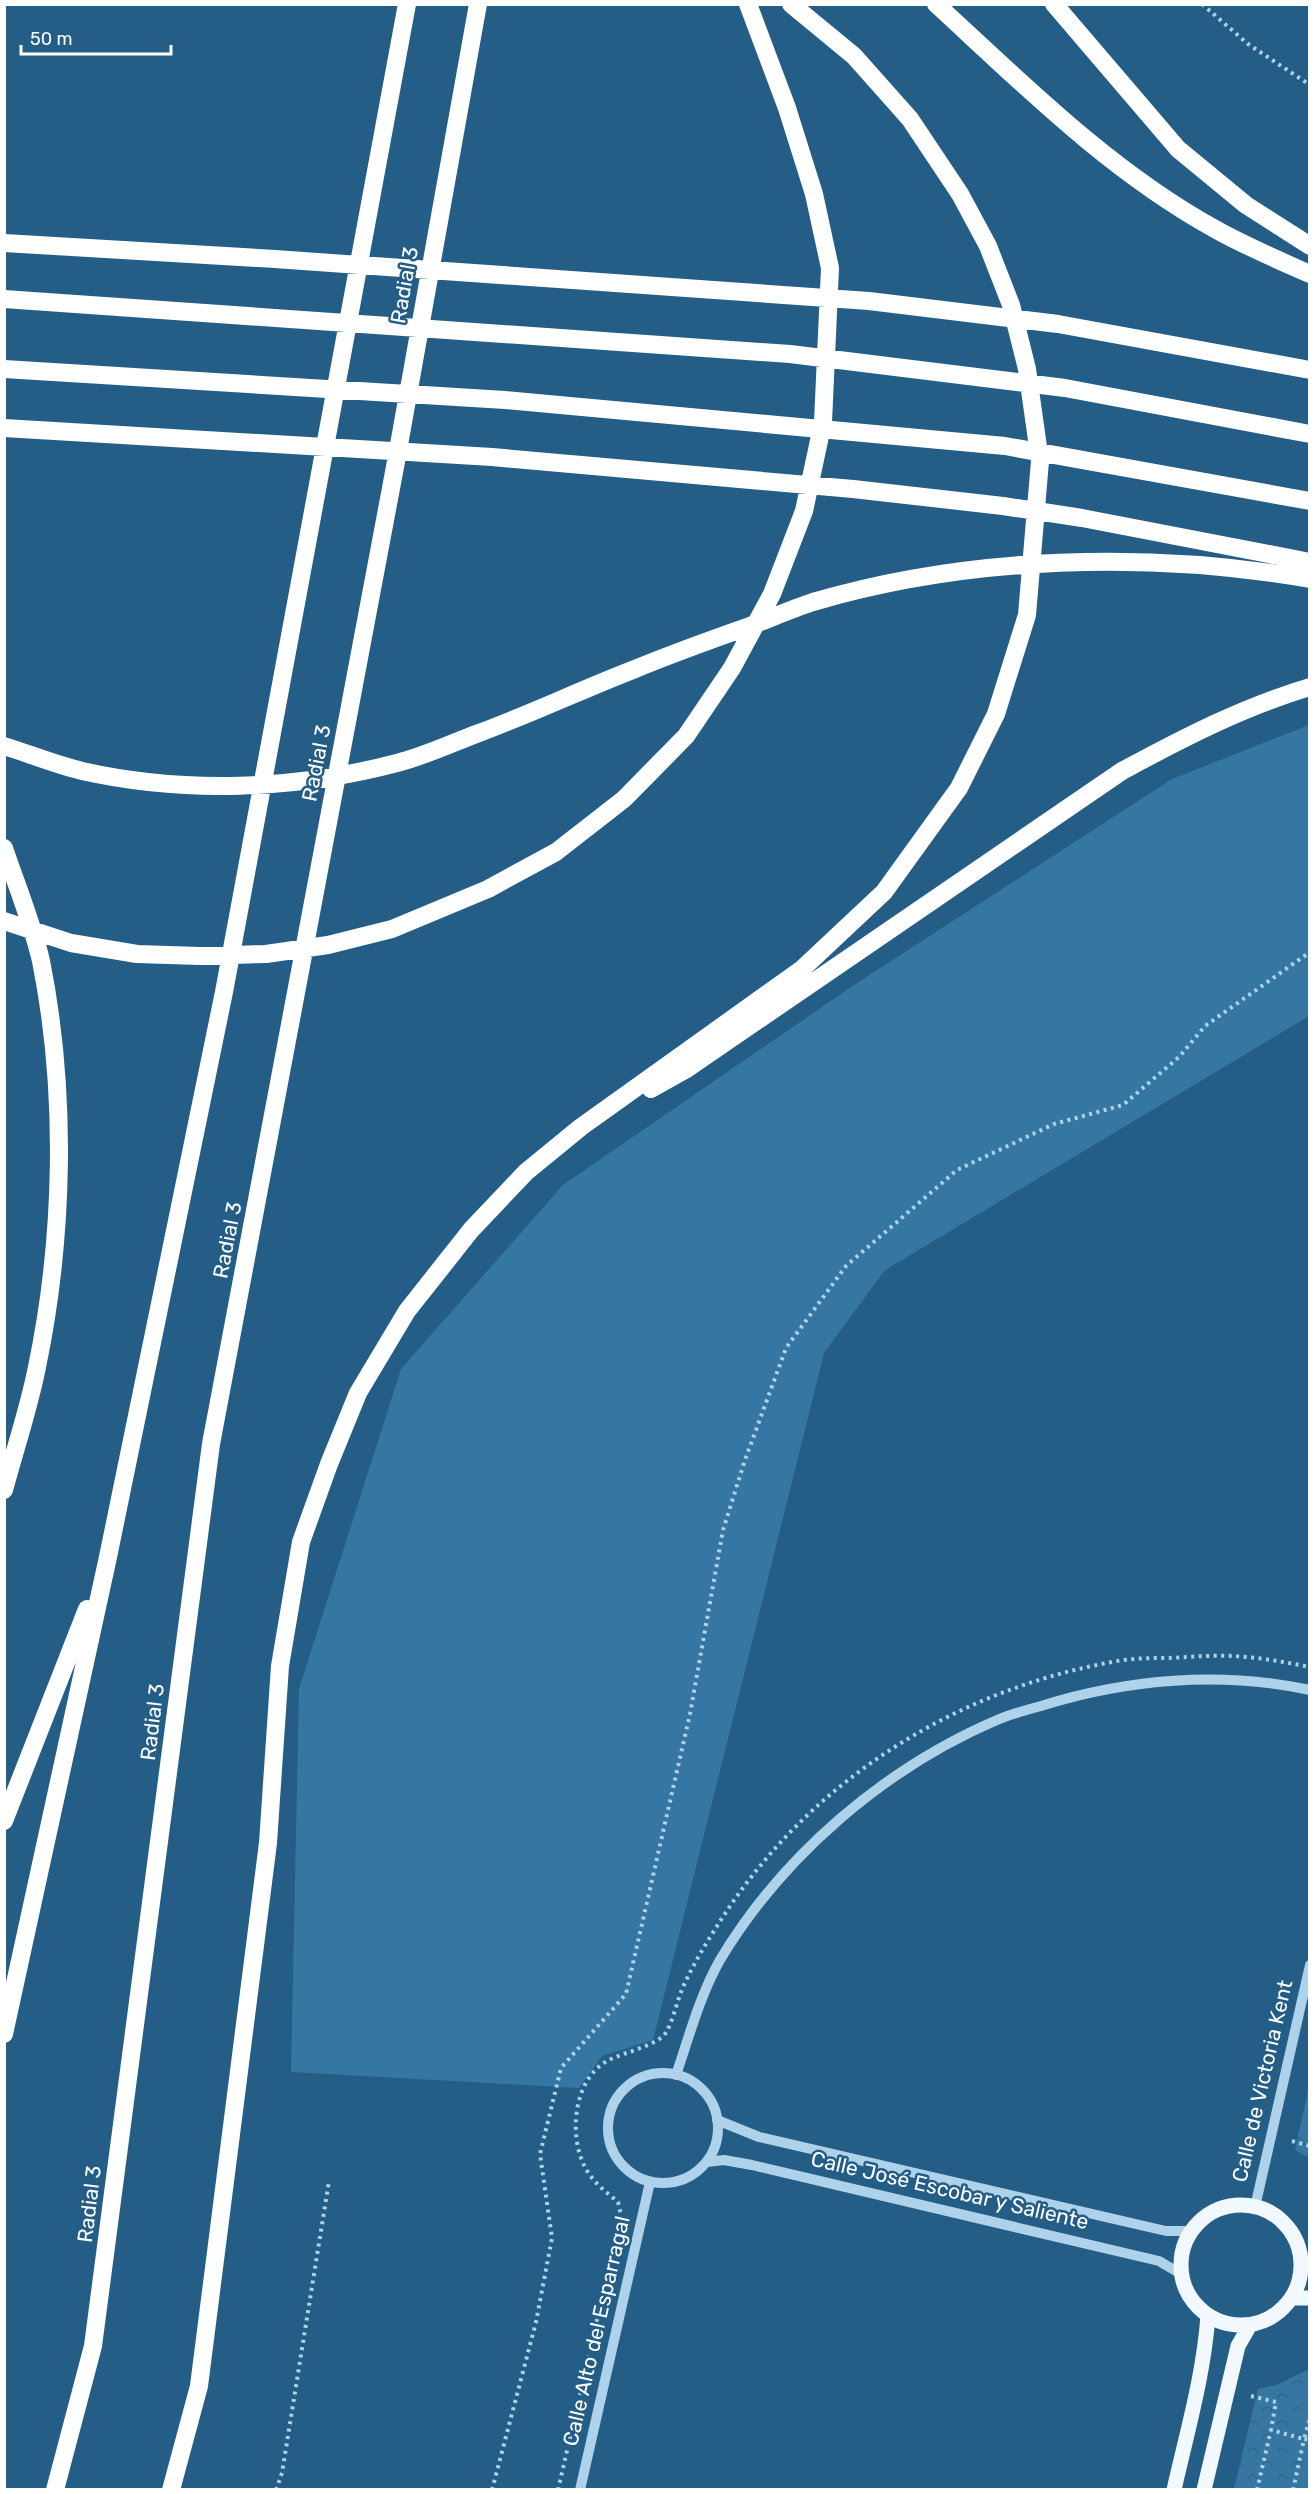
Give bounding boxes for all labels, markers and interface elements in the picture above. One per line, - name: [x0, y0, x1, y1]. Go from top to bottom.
- scale bar: [21, 18, 171, 56]
- text: 50 m: [30, 28, 73, 50]
- street label: Radial 3: [385, 245, 423, 325]
- street label: Radial 3: [296, 723, 336, 803]
- street label: Radial 3: [207, 1200, 247, 1280]
- street label: Radial 3: [135, 1682, 169, 1762]
- street label: Calle de Victoria Kent: [1227, 1978, 1297, 2184]
- street label: Calle José Escobar y Saliente: [809, 2146, 1091, 2234]
- street label: Radial 3: [72, 2164, 106, 2244]
- street label: Calle Alto del Esparragal: [557, 2214, 635, 2448]

